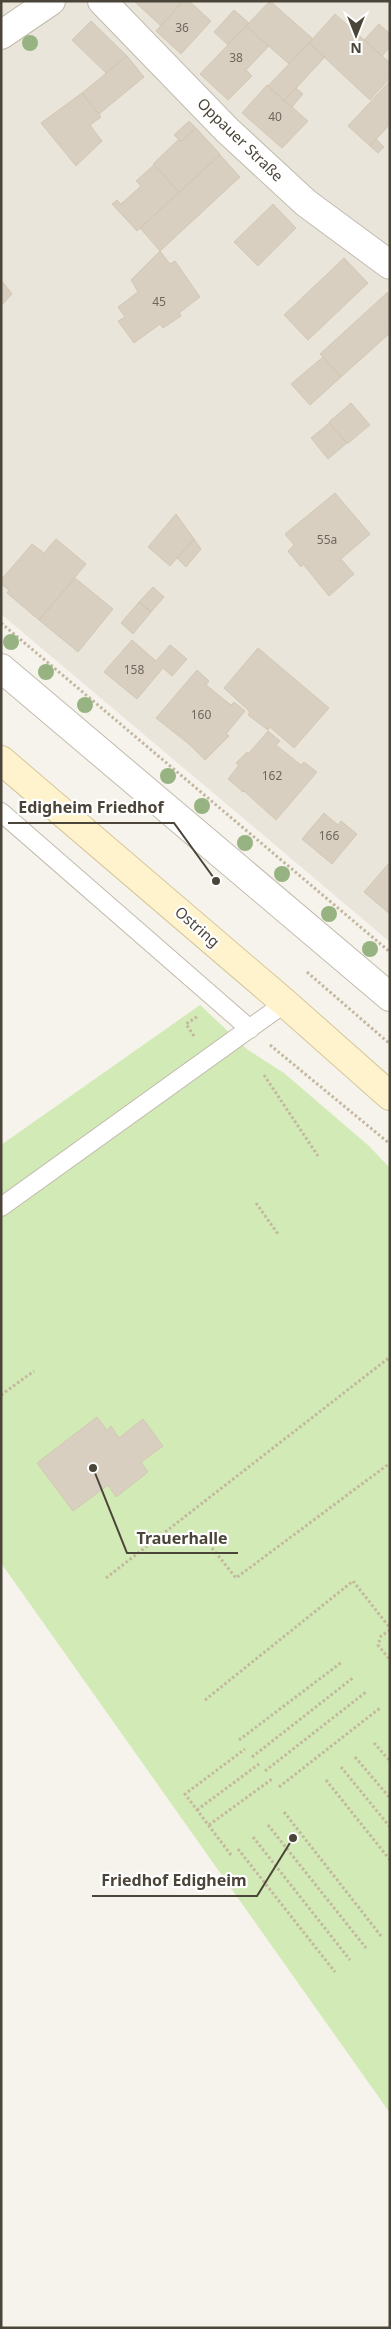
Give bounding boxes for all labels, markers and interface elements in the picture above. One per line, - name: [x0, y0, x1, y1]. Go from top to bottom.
- north arrow: [331, 10, 381, 60]
- house number: 36: [175, 19, 189, 36]
- text: N: [350, 39, 362, 58]
- house number: 38: [229, 49, 243, 66]
- street label: Oppauer Straße: [193, 93, 288, 185]
- house number: 40: [268, 108, 282, 125]
- house number: 45: [152, 293, 166, 310]
- house number: 55a: [317, 531, 337, 548]
- house number: 158: [124, 661, 144, 678]
- house number: 160: [191, 706, 211, 723]
- house number: 162: [262, 767, 282, 784]
- callout: Edigheim Friedhof: [8, 792, 174, 823]
- text: Edigheim Friedhof: [18, 796, 165, 818]
- house number: 166: [319, 827, 339, 844]
- street label: Ostring: [171, 901, 224, 951]
- callout: Trauerhalle: [127, 1522, 238, 1553]
- text: Trauerhalle: [136, 1527, 228, 1549]
- callout: Friedhof Edigheim: [92, 1865, 257, 1896]
- text: Friedhof Edigheim: [101, 1869, 247, 1891]

